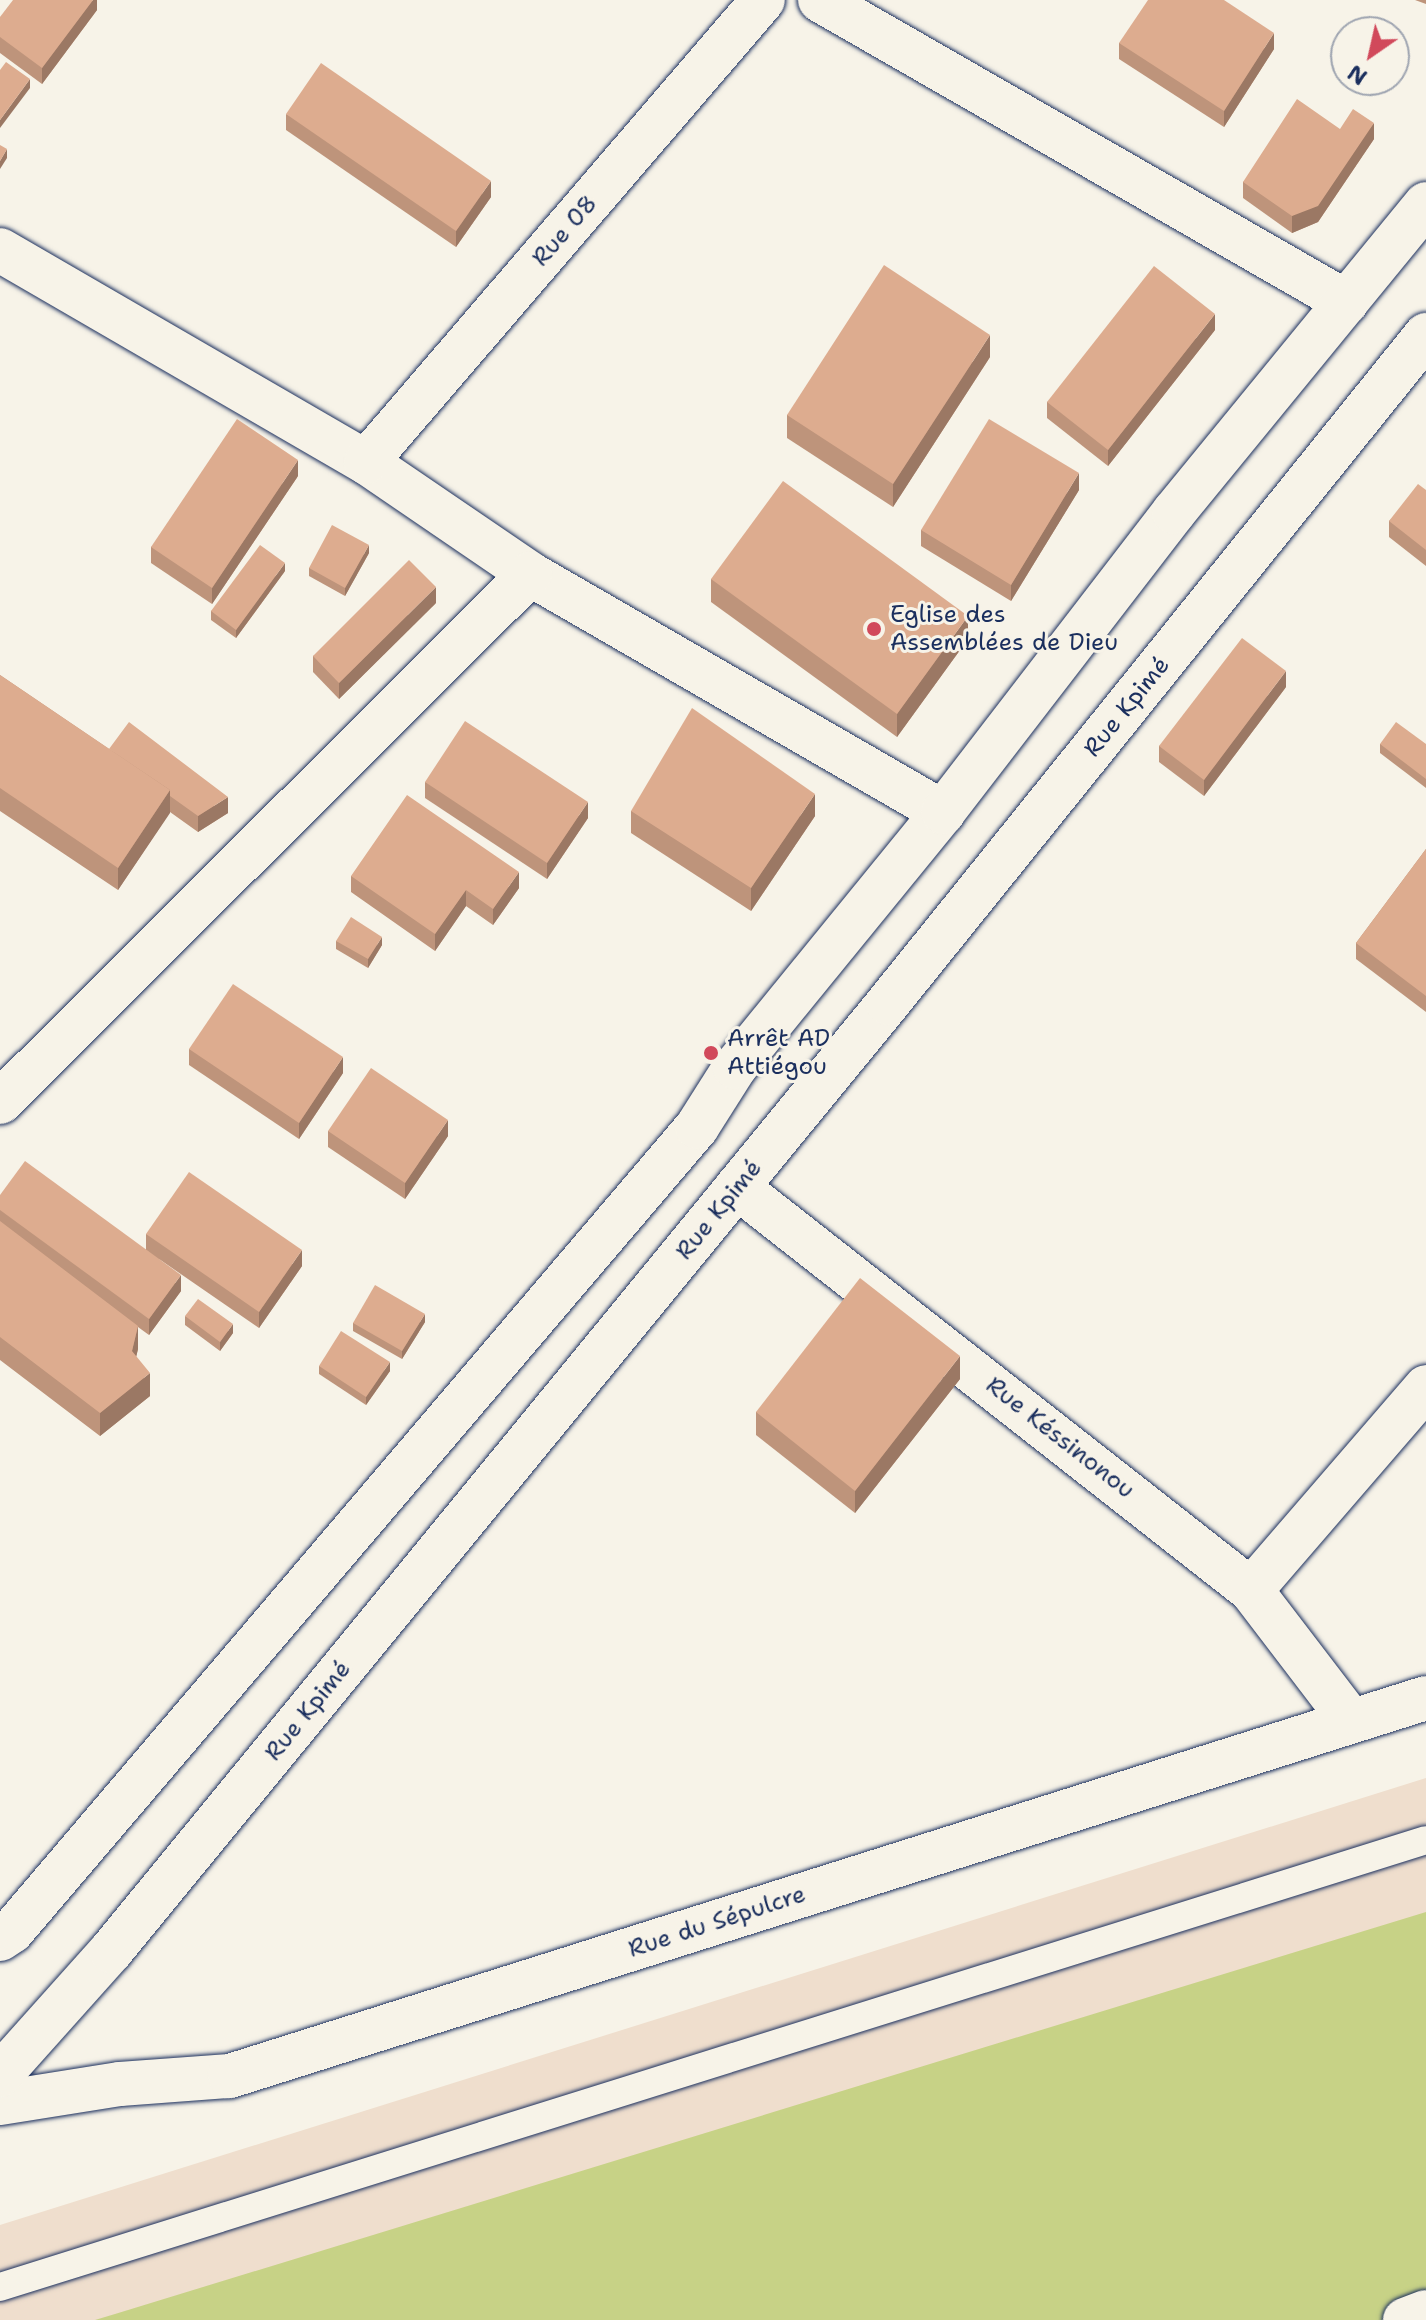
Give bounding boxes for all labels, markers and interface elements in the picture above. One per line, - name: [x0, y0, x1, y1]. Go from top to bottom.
- north arrow: [1330, 16, 1410, 96]
- text: N: [1342, 58, 1373, 92]
- street label: Rue 08: [526, 190, 604, 272]
- place label: Eglise des Assemblées de Dieu: [890, 601, 1118, 657]
- marker: Eglise des Assemblées de Dieu: [865, 620, 883, 638]
- street label: Rue Kpimé: [1078, 651, 1176, 763]
- place label: Arrêt AD Attiégou: [727, 1025, 830, 1081]
- marker: Arrêt AD Attiégou: [702, 1044, 720, 1062]
- street label: Rue Kpimé: [670, 1154, 768, 1266]
- street label: Rue Késsinonou: [980, 1371, 1140, 1505]
- street label: Rue Kpimé: [259, 1655, 357, 1767]
- street label: Rue du Sépulcre: [625, 1880, 809, 1964]

